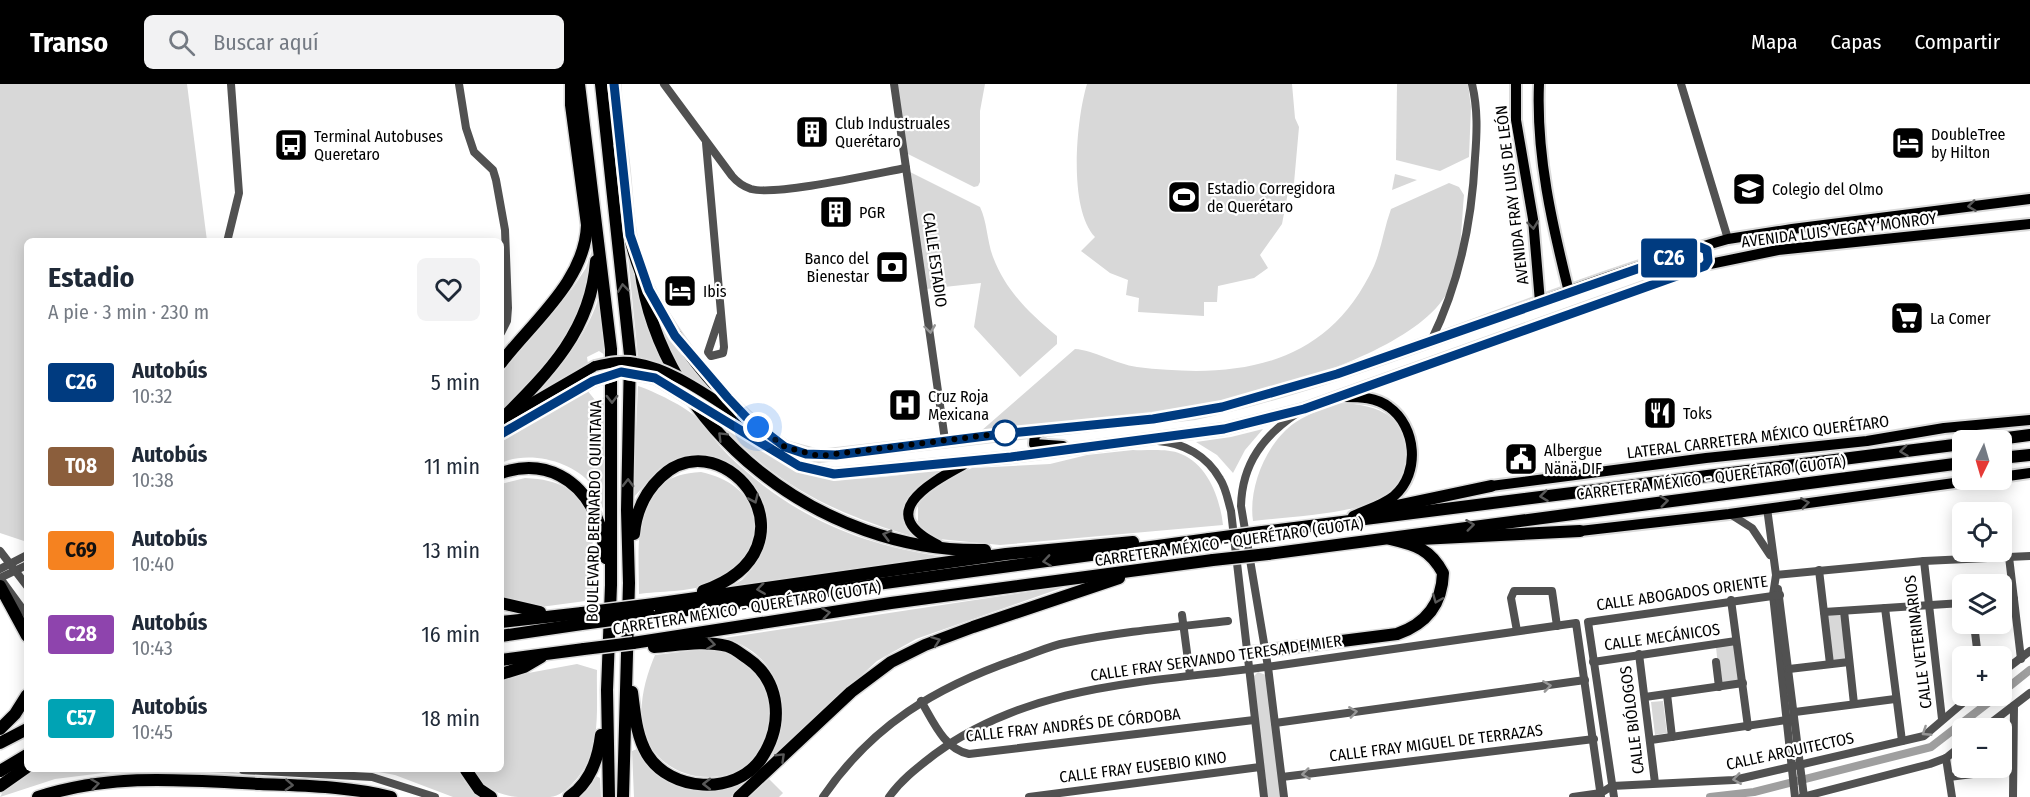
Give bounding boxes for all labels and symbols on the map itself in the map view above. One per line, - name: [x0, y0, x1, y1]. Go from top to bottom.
- street label: AVENIDA FRAY LUIS DE LEÓN: [1492, 104, 1532, 286]
- building icon: Club Industruales Querétaro: [794, 114, 830, 150]
- place label: Club Industruales Querétaro: [835, 114, 950, 151]
- hotel icon: DoubleTree by Hilton: [1890, 125, 1926, 161]
- place label: DoubleTree by Hilton: [1931, 125, 2006, 162]
- bus stop icon: Terminal Autobuses Queretaro: [273, 127, 309, 163]
- place label: Terminal Autobuses Queretaro: [314, 127, 443, 164]
- school or university icon: Colegio del Olmo: [1731, 171, 1767, 207]
- sports icon: Estadio Corregidora de Querétaro: [1166, 179, 1202, 215]
- place label: Estadio Corregidora de Querétaro: [1207, 179, 1335, 216]
- place label: Colegio del Olmo: [1772, 180, 1883, 199]
- building icon: PGR: [818, 194, 854, 230]
- one-way arrow: [1967, 199, 1977, 212]
- place label: PGR: [859, 203, 886, 222]
- street label: AVENIDA LUIS VEGA Y MONROY: [1740, 209, 1938, 251]
- street label: CALLE ESTADIO: [919, 211, 951, 309]
- one-way arrow: [1526, 220, 1539, 230]
- line badge: C26: [1634, 238, 1704, 278]
- place label: Banco del Bienestar: [805, 249, 869, 286]
- bank icon: Banco del Bienestar: [874, 249, 910, 285]
- hotel icon: Ibis: [662, 273, 698, 309]
- place label: Ibis: [703, 282, 727, 301]
- one-way arrow: [618, 283, 630, 293]
- supermarket icon: La Comer: [1889, 300, 1925, 336]
- place label: La Comer: [1930, 309, 1991, 328]
- one-way arrow: [923, 324, 935, 334]
- hospital icon: Cruz Roja Mexicana: [887, 387, 923, 423]
- place label: Cruz Roja Mexicana: [928, 387, 989, 424]
- one-way arrow: [606, 394, 618, 403]
- restaurant icon: Toks: [1642, 395, 1678, 431]
- street label: BOULEVARD BERNARDO QUINTANA: [583, 399, 605, 622]
- place label: Toks: [1683, 404, 1712, 423]
- street label: LATERAL CARRETERA MÉXICO QUERÉTARO: [1626, 411, 1890, 463]
- your location: [743, 412, 773, 442]
- unlabelled marker: [992, 420, 1018, 446]
- north arrow: [1952, 430, 2012, 490]
- one-way arrow: [718, 433, 729, 444]
- public building icon: Albergue Nänä DIF: [1503, 441, 1539, 477]
- place label: Albergue Nänä DIF: [1544, 441, 1602, 478]
- one-way arrow: [1899, 444, 1908, 456]
- street label: CARRETERA MÉXICO - QUERÉTARO (CUOTA): [1575, 452, 1847, 504]
- one-way arrow: [622, 478, 634, 487]
- one-way arrow: [1539, 490, 1548, 502]
- one-way arrow: [747, 492, 759, 503]
- one-way arrow: [1659, 495, 1669, 508]
- one-way arrow: [1800, 497, 1809, 509]
- street label: CARRETERA MÉXICO - QUERÉTARO (CUOTA): [1093, 514, 1365, 570]
- one-way arrow: [1466, 520, 1475, 532]
- one-way arrow: [882, 530, 892, 543]
- one-way arrow: [1042, 554, 1051, 566]
- street label: CALLE ABOGADOS ORIENTE: [1595, 572, 1769, 614]
- street label: CALLE VETERINARIOS: [1900, 574, 1936, 710]
- street label: CARRETERA MÉXICO - QUERÉTARO (CUOTA): [611, 577, 883, 639]
- one-way arrow: [757, 582, 766, 594]
- one-way arrow: [1432, 592, 1444, 603]
- one-way arrow: [821, 607, 831, 619]
- street label: CALLE MECÁNICOS: [1603, 619, 1721, 655]
- street label: CALLE FRAY SERVANDO TERESA DE MIER: [1089, 631, 1343, 685]
- one-way arrow: [930, 635, 941, 648]
- one-way arrow: [707, 637, 716, 650]
- street label: CALLE BIÓLOGOS: [1616, 665, 1648, 775]
- one-way arrow: [1542, 680, 1551, 692]
- street label: CALLE FRAY ANDRÉS DE CÓRDOBA: [965, 704, 1182, 746]
- one-way arrow: [1349, 706, 1358, 719]
- street label: CALLE FRAY MIGUEL DE TERRAZAS: [1328, 720, 1544, 766]
- one-way arrow: [1921, 724, 1932, 735]
- street label: CALLE ARQUITECTOS: [1724, 728, 1856, 774]
- street label: CALLE FRAY EUSEBIO KINO: [1058, 747, 1228, 787]
- one-way arrow: [774, 753, 785, 764]
- one-way arrow: [1302, 767, 1311, 780]
- one-way arrow: [1733, 772, 1742, 784]
- one-way arrow: [90, 778, 99, 790]
- one-way arrow: [702, 778, 711, 790]
- one-way arrow: [285, 779, 294, 792]

